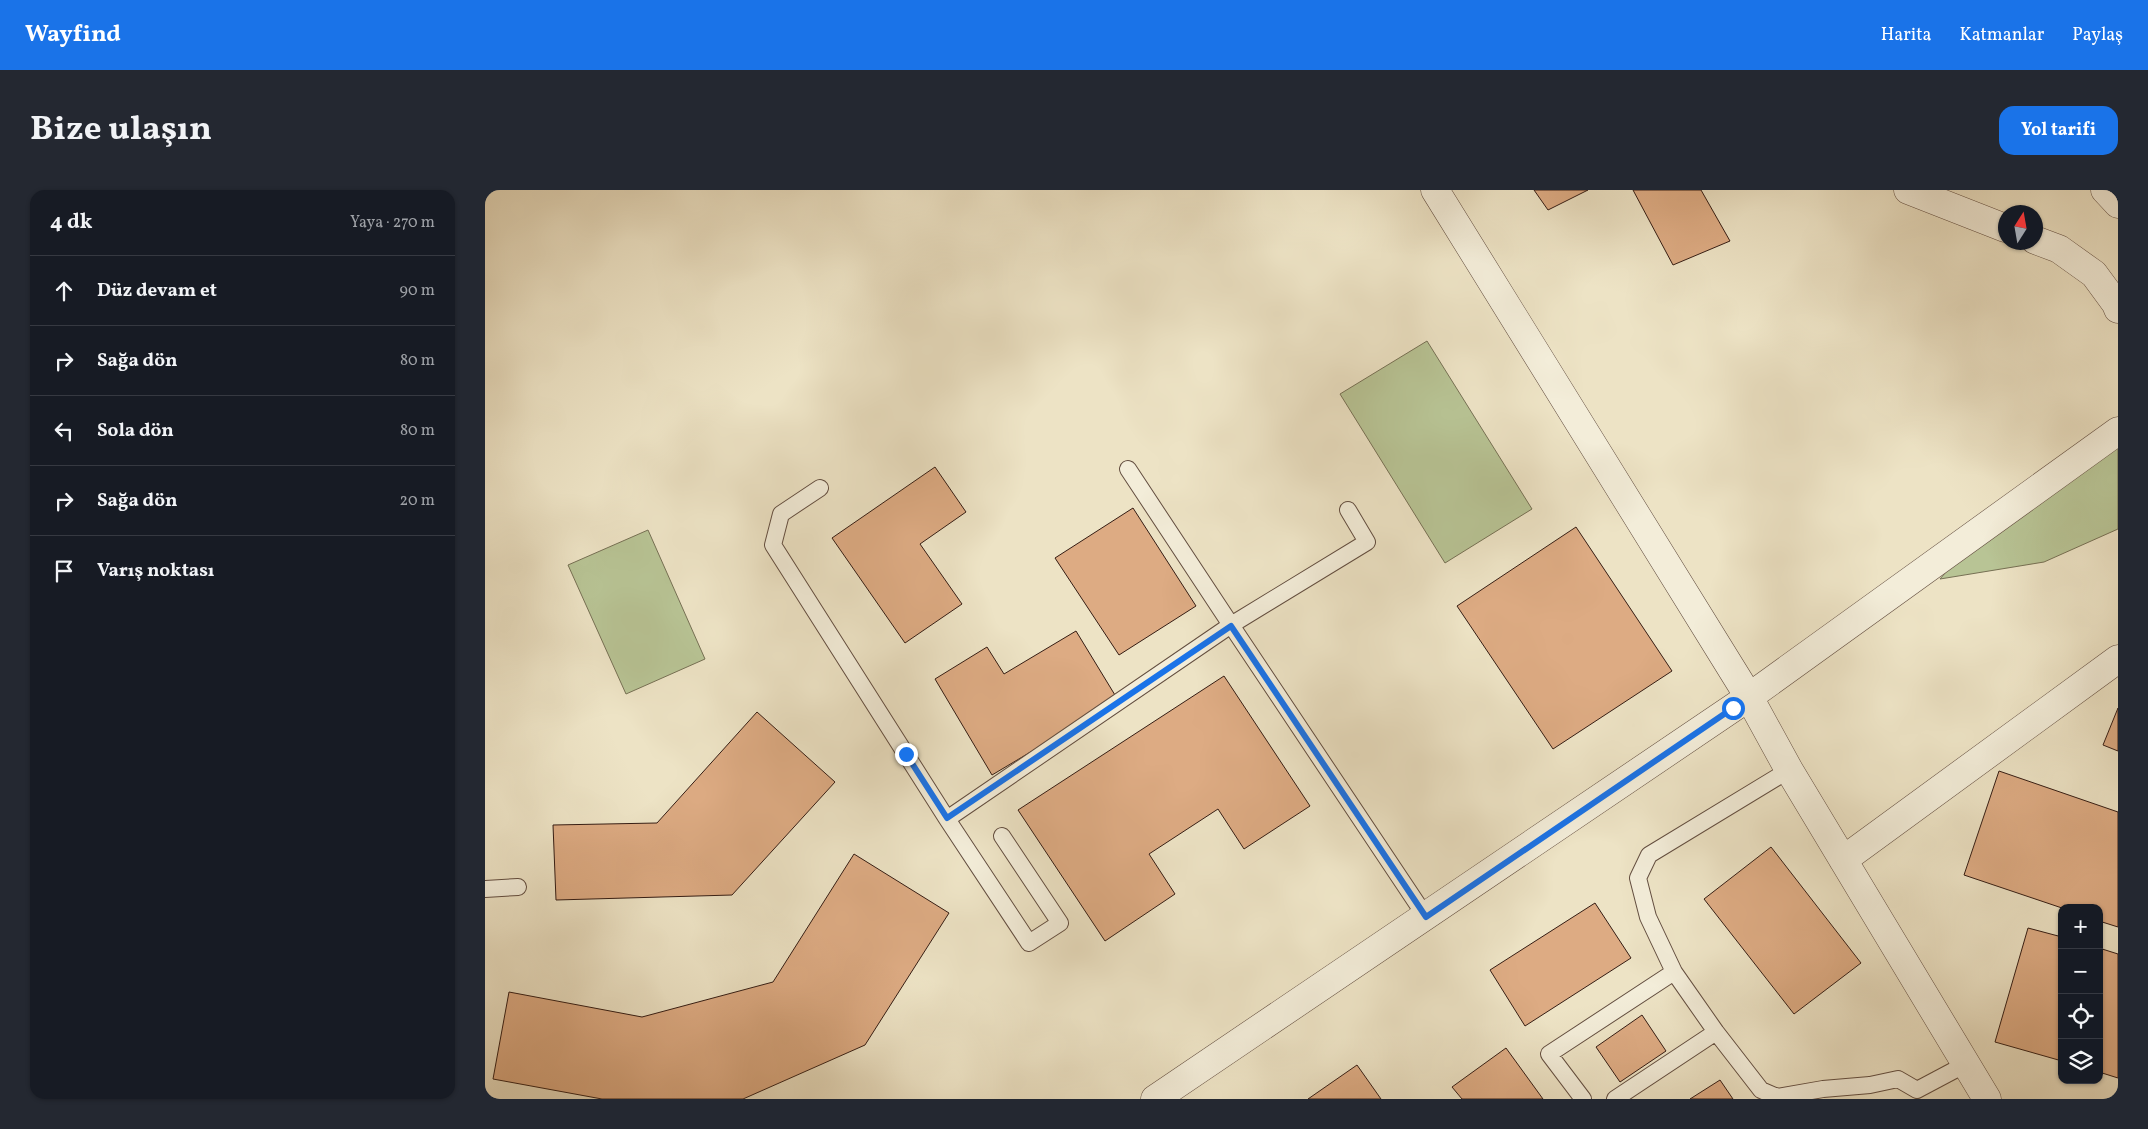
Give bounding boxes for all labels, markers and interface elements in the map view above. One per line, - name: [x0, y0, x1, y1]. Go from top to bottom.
- text: Wayfind: [25, 18, 121, 52]
- text: Harita: [1881, 23, 1932, 48]
- text: Katmanlar: [1960, 23, 2044, 48]
- text: Paylaş: [2072, 23, 2123, 48]
- text: Bize ulaşın: [30, 106, 212, 154]
- button: Yol tarifi: [1999, 106, 2118, 155]
- north arrow: [1998, 205, 2043, 250]
- text: 4 dk: [50, 208, 92, 237]
- text: Yaya · 270 m: [350, 212, 435, 234]
- icon: ahead: [50, 277, 78, 305]
- text: Düz devam et: [97, 278, 217, 304]
- text: 90 m: [399, 280, 435, 302]
- icon: right: [50, 347, 78, 375]
- text: Sağa dön: [97, 348, 177, 374]
- text: 80 m: [400, 350, 435, 372]
- icon: left: [50, 417, 78, 445]
- text: Sola dön: [97, 418, 174, 444]
- text: 80 m: [400, 420, 435, 442]
- icon: right: [50, 487, 78, 515]
- text: Sağa dön: [97, 488, 177, 514]
- text: 20 m: [400, 490, 435, 512]
- icon: arrive: [50, 557, 78, 585]
- text: Varış noktası: [97, 558, 214, 584]
- route start: [1722, 697, 1745, 720]
- route end: [895, 743, 918, 766]
- map controls: [2058, 904, 2103, 1084]
- button: +: [2058, 904, 2103, 949]
- button: −: [2058, 949, 2103, 994]
- button: locate: [2058, 994, 2103, 1039]
- button: layers: [2058, 1039, 2103, 1084]

